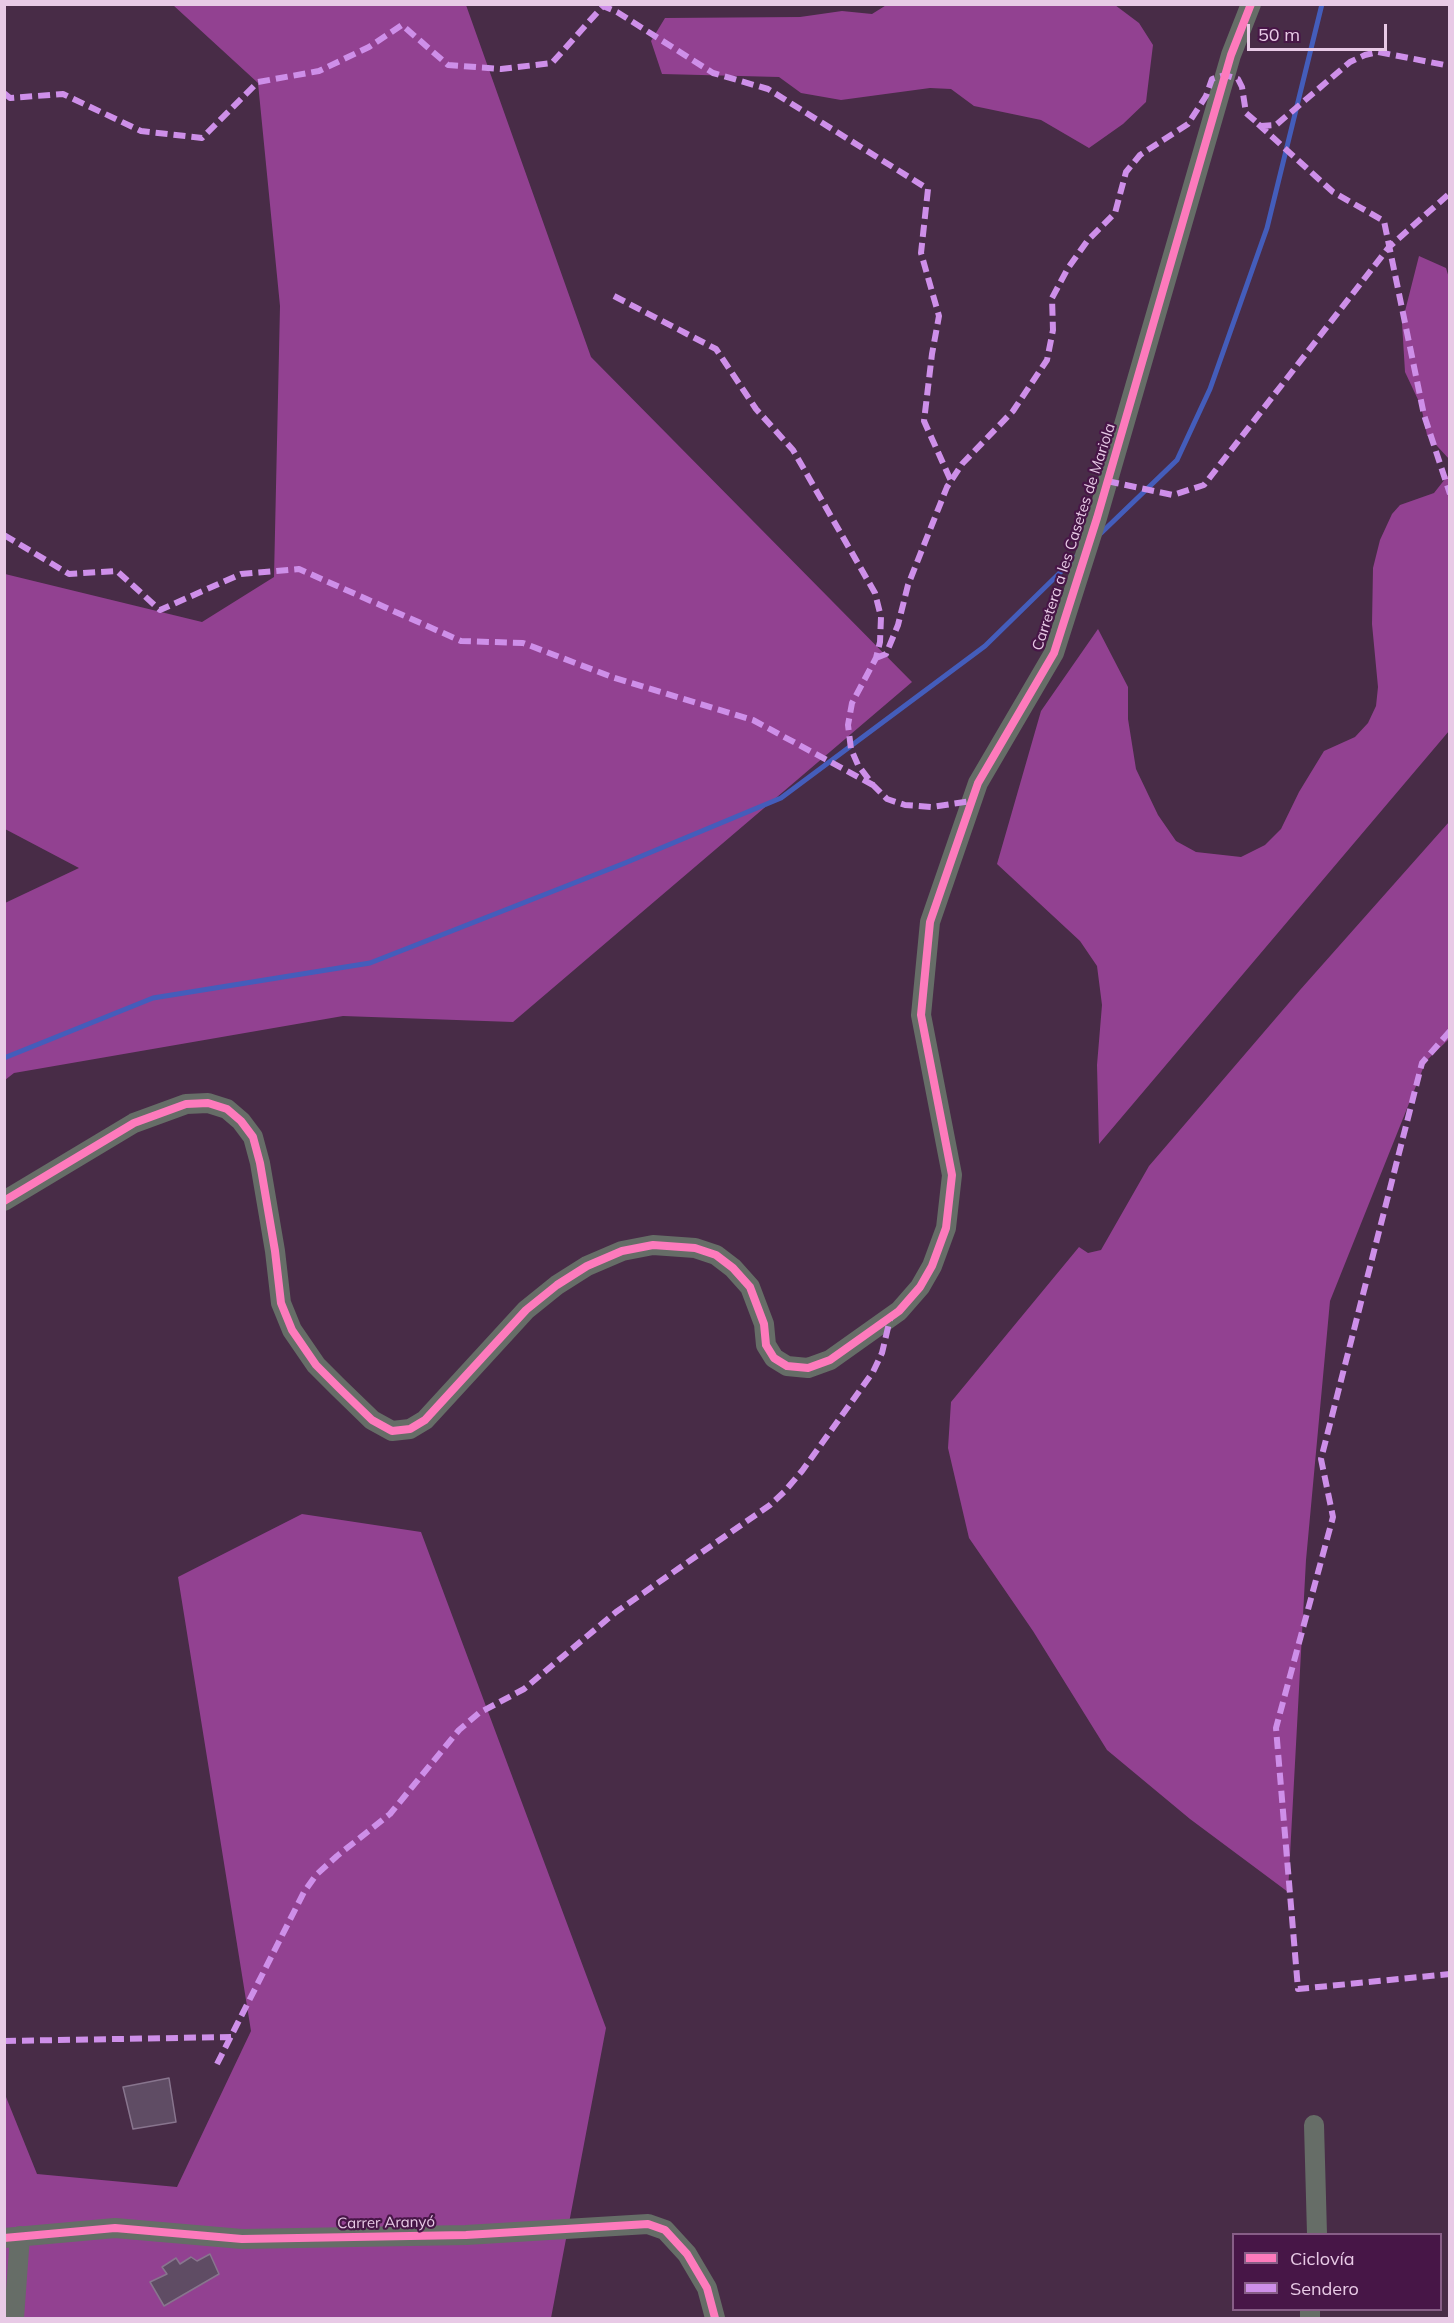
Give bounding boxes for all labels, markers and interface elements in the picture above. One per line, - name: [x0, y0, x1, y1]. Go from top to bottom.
- scale bar: [1250, 12, 1390, 50]
- text: 50 m: [1258, 23, 1300, 46]
- street label: Carretera a les Casetes de Mariola: [1029, 421, 1119, 653]
- street label: Carrer Aranyó: [337, 2213, 435, 2233]
- legend: [1232, 2233, 1442, 2311]
- text: Ciclovía: [1290, 2247, 1355, 2270]
- text: Sendero: [1290, 2277, 1359, 2300]

